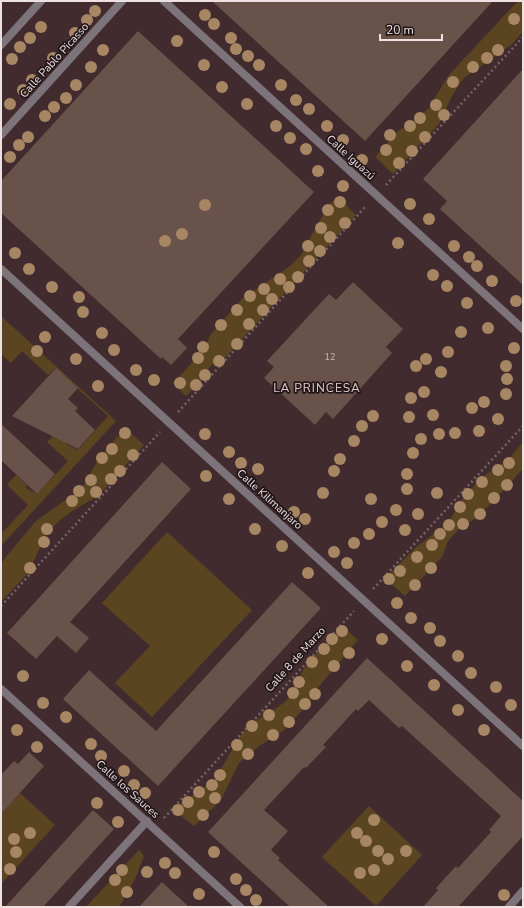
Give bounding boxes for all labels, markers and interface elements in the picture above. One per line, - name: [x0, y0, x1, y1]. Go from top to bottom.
- scale bar: [380, 16, 442, 42]
- street label: Calle Pablo Picasso: [17, 20, 92, 101]
- text: 20 m: [386, 22, 414, 38]
- street label: Calle Iguazú: [323, 131, 378, 183]
- house number: 12: [325, 351, 335, 363]
- district label: LA PRINCESA: [273, 380, 361, 396]
- street label: Calle Kilimanjaro: [234, 466, 306, 533]
- street label: Calle 8 de Marzo: [262, 623, 329, 695]
- street label: Calle los Sauces: [93, 757, 163, 822]

